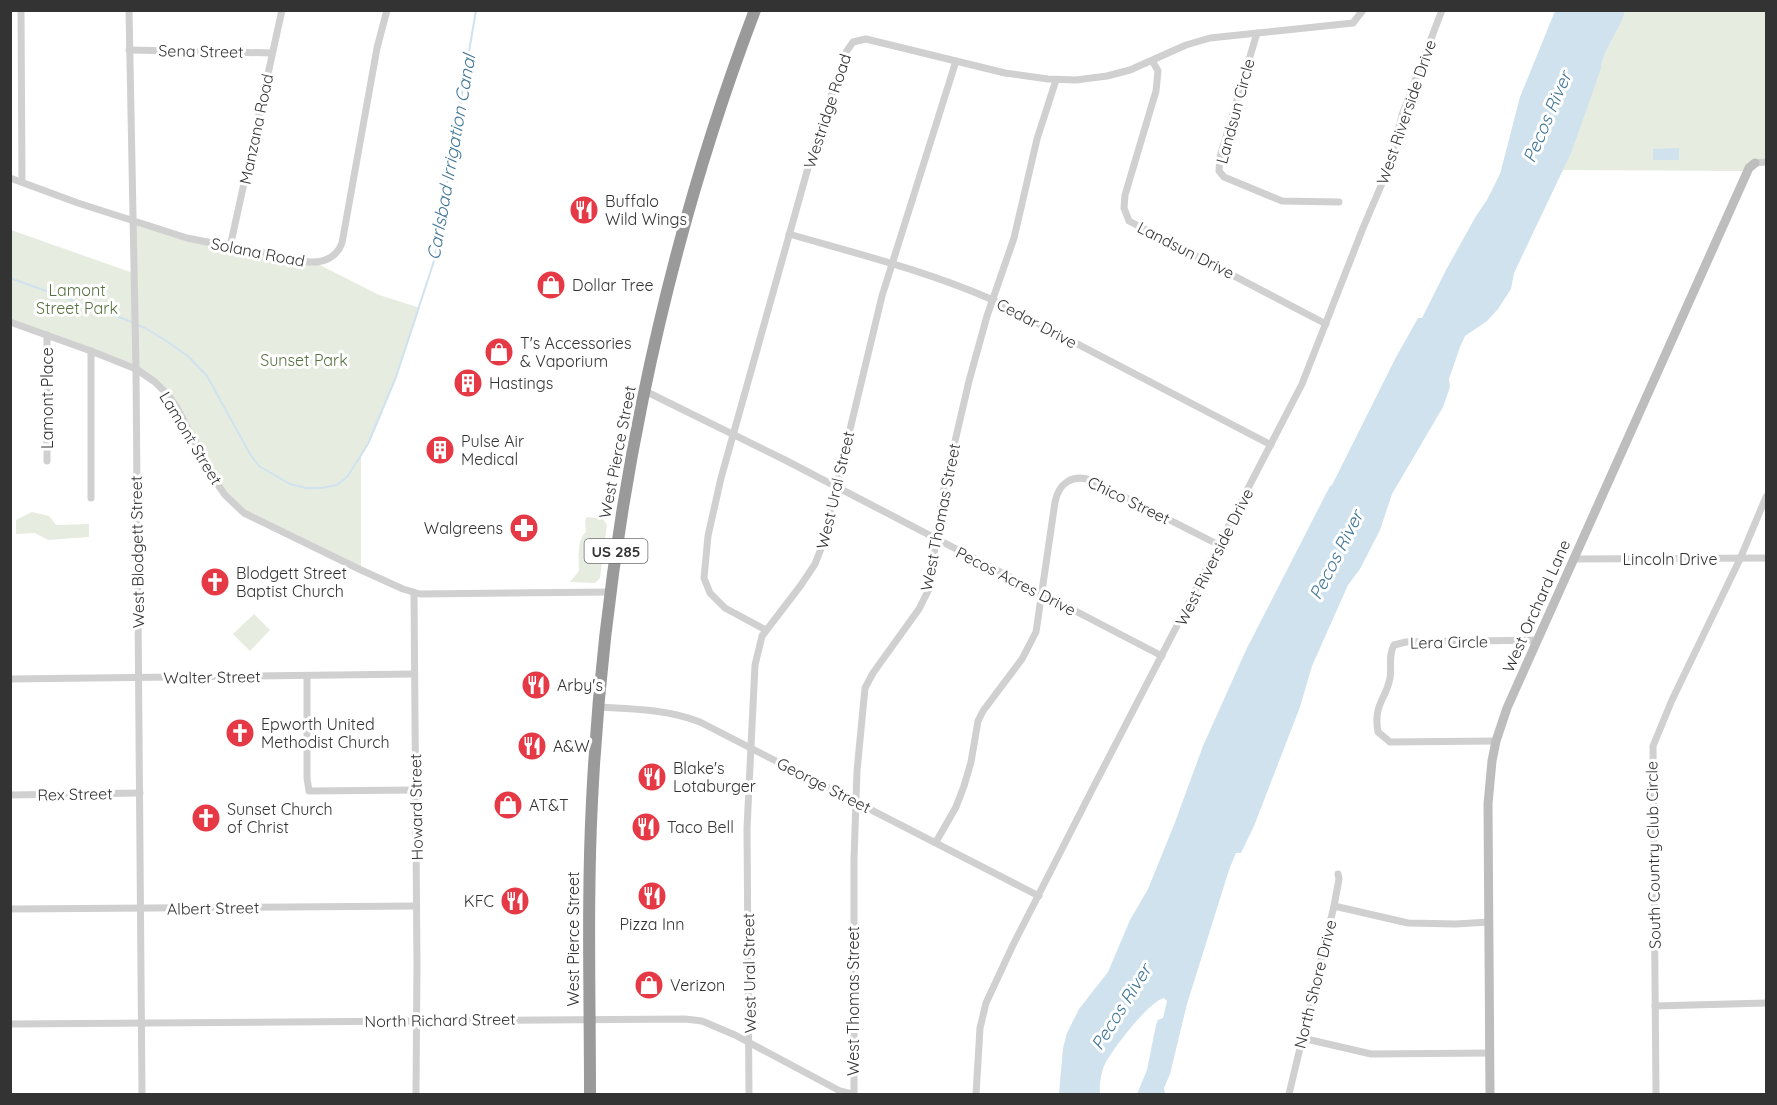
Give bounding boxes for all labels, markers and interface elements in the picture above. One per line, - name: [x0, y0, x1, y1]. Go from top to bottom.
- street label: West Riverside Drive: [1372, 37, 1440, 187]
- street label: Sena Street: [158, 40, 244, 62]
- water label: Carlsbad Irrigation Canal: [422, 51, 481, 262]
- street label: Westridge Road: [799, 51, 855, 171]
- street label: Landsun Circle: [1211, 56, 1259, 166]
- water label: Pecos River: [1518, 66, 1577, 166]
- street label: Manzana Road: [235, 72, 277, 186]
- place label: Buffalo Wild Wings: [605, 191, 687, 229]
- restaurant icon: Buffalo Wild Wings: [568, 194, 600, 226]
- street label: Landsun Drive: [1134, 217, 1238, 283]
- street label: Solana Road: [209, 233, 307, 271]
- shop icon: Dollar Tree: [535, 269, 567, 301]
- place label: Dollar Tree: [572, 275, 653, 295]
- park label: Lamont Street Park: [36, 280, 118, 318]
- street label: Cedar Drive: [993, 294, 1081, 352]
- place label: T's Accessories & Vaporium: [520, 333, 631, 371]
- shop icon: T's Accessories & Vaporium: [483, 336, 515, 368]
- street label: Lamont Place: [37, 347, 57, 449]
- park label: Sunset Park: [260, 350, 348, 370]
- building icon: Hastings: [452, 367, 484, 399]
- place label: Hastings: [489, 373, 553, 393]
- street label: West Pierce Street: [594, 384, 640, 520]
- street label: Lamont Street: [155, 388, 227, 488]
- street label: West Ural Street: [812, 429, 858, 551]
- place label: Pulse Air Medical: [461, 431, 524, 469]
- building icon: Pulse Air Medical: [424, 434, 456, 466]
- street label: West Thomas Street: [916, 442, 964, 592]
- street label: Chico Street: [1085, 472, 1173, 528]
- street label: West Blodgett Street: [126, 476, 148, 628]
- street label: West Riverside Drive: [1171, 485, 1257, 629]
- water label: Pecos River: [1304, 505, 1369, 603]
- pharmacy icon: Walgreens: [508, 512, 540, 544]
- place label: Walgreens: [424, 518, 503, 538]
- street label: West Orchard Lane: [1498, 537, 1574, 675]
- road number: US 285: [584, 539, 648, 563]
- street label: Pecos Acres Drive: [953, 542, 1079, 620]
- street label: Lincoln Drive: [1623, 549, 1717, 569]
- place label: Blodgett Street Baptist Church: [236, 563, 347, 601]
- church icon: Blodgett Street Baptist Church: [199, 566, 231, 598]
- street label: Lera Circle: [1410, 631, 1488, 653]
- street label: Walter Street: [163, 666, 261, 688]
- restaurant icon: Arby's: [520, 669, 552, 701]
- place label: Arby's: [557, 675, 603, 695]
- place label: Epworth United Methodist Church: [261, 714, 390, 752]
- church icon: Epworth United Methodist Church: [224, 717, 256, 749]
- restaurant icon: A&W: [516, 730, 548, 762]
- place label: A&W: [553, 736, 590, 756]
- street label: George Street: [774, 753, 874, 817]
- street label: Howard Street: [405, 754, 427, 860]
- place label: Blake's Lotaburger: [673, 758, 756, 796]
- restaurant icon: Blake's Lotaburger: [636, 761, 668, 793]
- street label: South Country Club Circle: [1641, 761, 1665, 949]
- street label: Rex Street: [37, 783, 113, 805]
- shop icon: AT&T: [492, 789, 524, 821]
- place label: AT&T: [529, 795, 569, 815]
- place label: Sunset Church of Christ: [227, 799, 333, 837]
- church icon: Sunset Church of Christ: [190, 802, 222, 834]
- restaurant icon: Taco Bell: [630, 811, 662, 843]
- place label: Taco Bell: [667, 817, 734, 837]
- street label: West Pierce Street: [563, 872, 583, 1006]
- restaurant icon: Pizza Inn: [636, 880, 668, 912]
- restaurant icon: KFC: [499, 885, 531, 917]
- place label: KFC: [464, 891, 494, 911]
- street label: Albert Street: [167, 897, 259, 919]
- street label: West Ural Street: [738, 913, 760, 1033]
- place label: Pizza Inn: [620, 914, 684, 934]
- street label: North Shore Drive: [1289, 918, 1341, 1050]
- street label: West Thomas Street: [843, 926, 863, 1076]
- water label: Pecos River: [1086, 958, 1157, 1054]
- shop icon: Verizon: [633, 969, 665, 1001]
- place label: Verizon: [670, 975, 725, 995]
- street label: North Richard Street: [364, 1009, 516, 1031]

